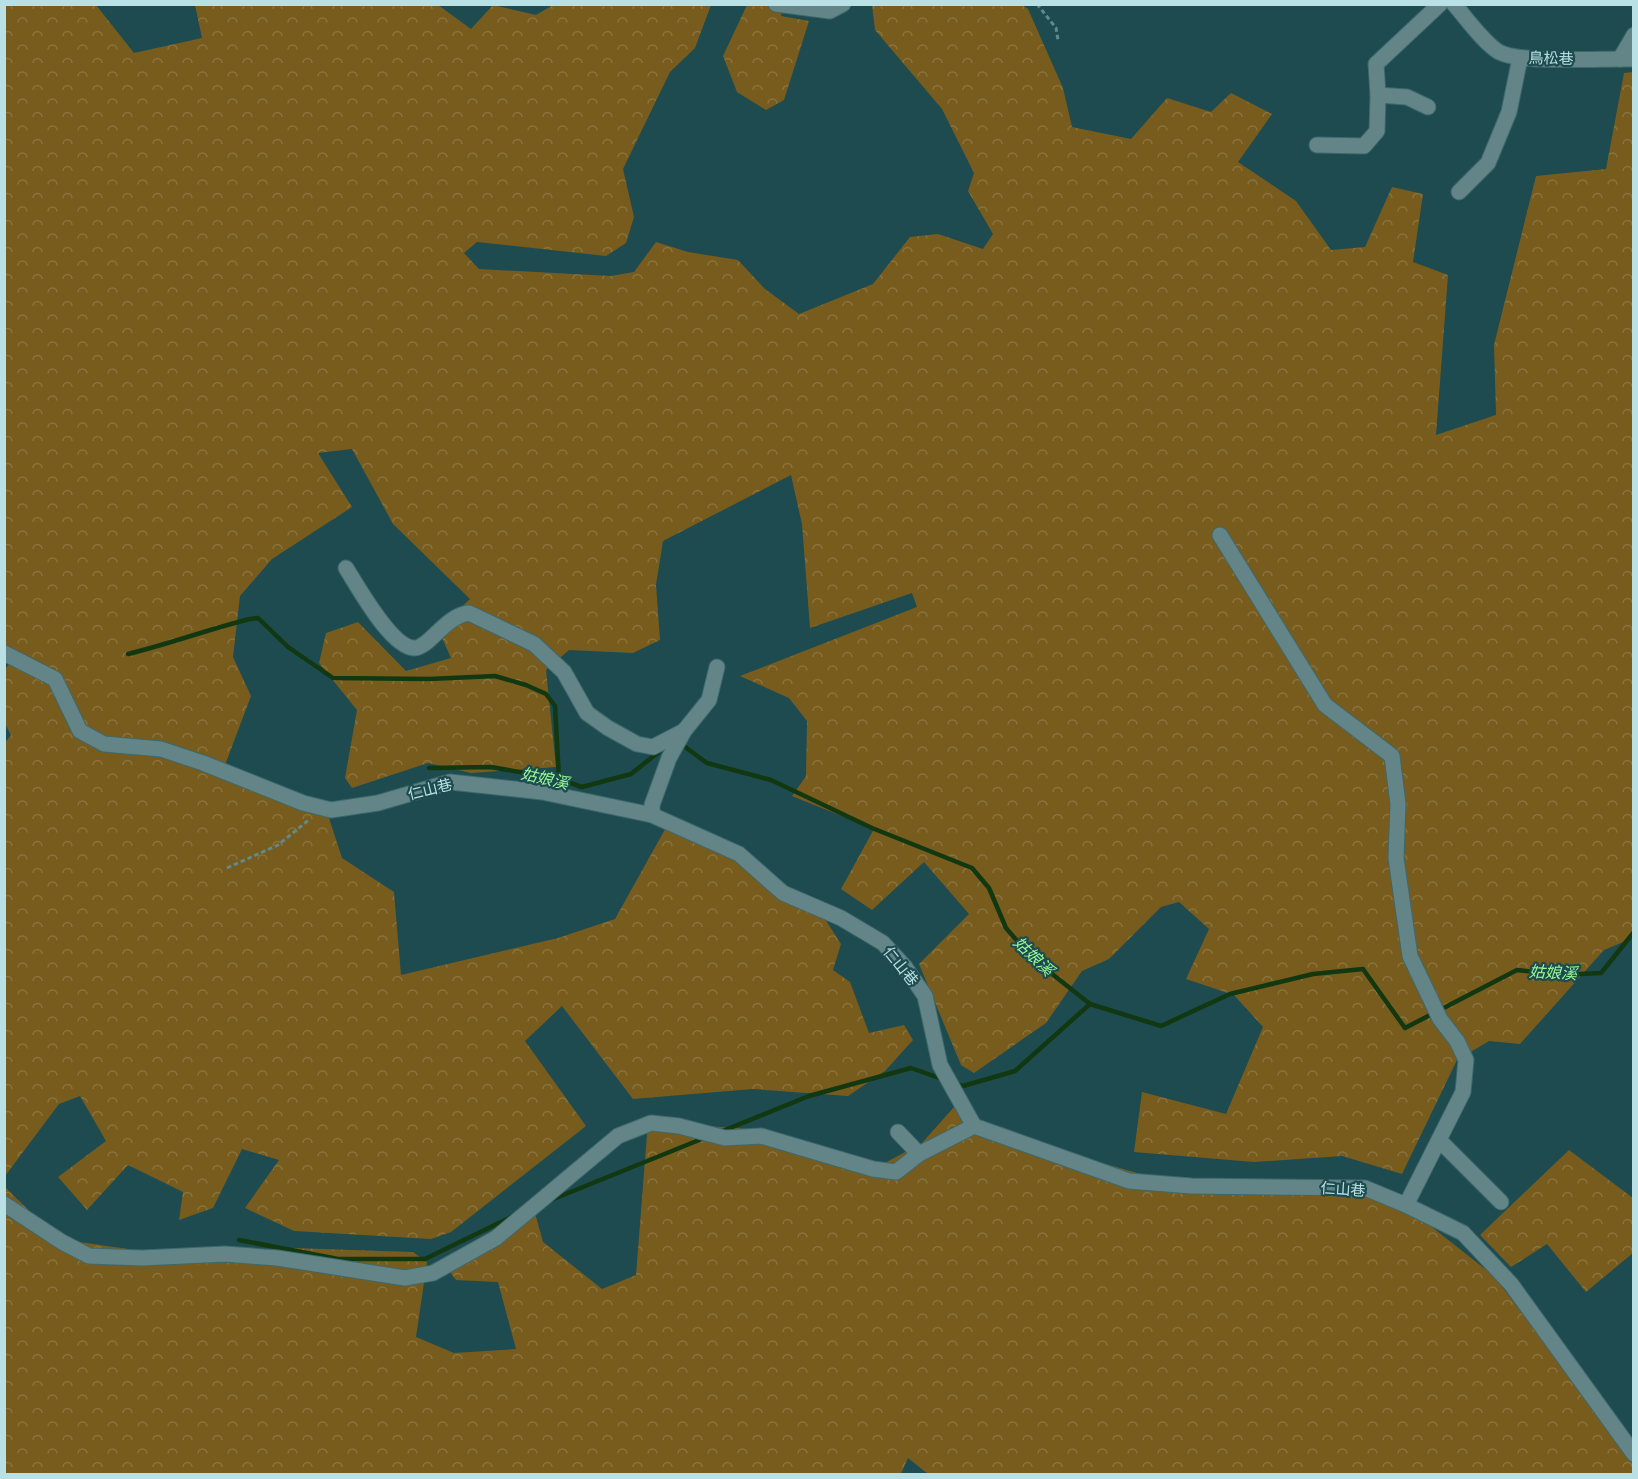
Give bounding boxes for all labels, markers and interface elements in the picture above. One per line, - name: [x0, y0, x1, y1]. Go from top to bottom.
- street label: 鳥松巷: [1528, 49, 1574, 67]
- water label: 姑娘溪: [520, 764, 572, 793]
- street label: 仁山巷: [406, 775, 454, 803]
- water label: 姑娘溪: [1010, 933, 1059, 981]
- street label: 仁山巷: [880, 943, 922, 989]
- water label: 姑娘溪: [1529, 962, 1579, 982]
- street label: 仁山巷: [1320, 1179, 1366, 1199]

